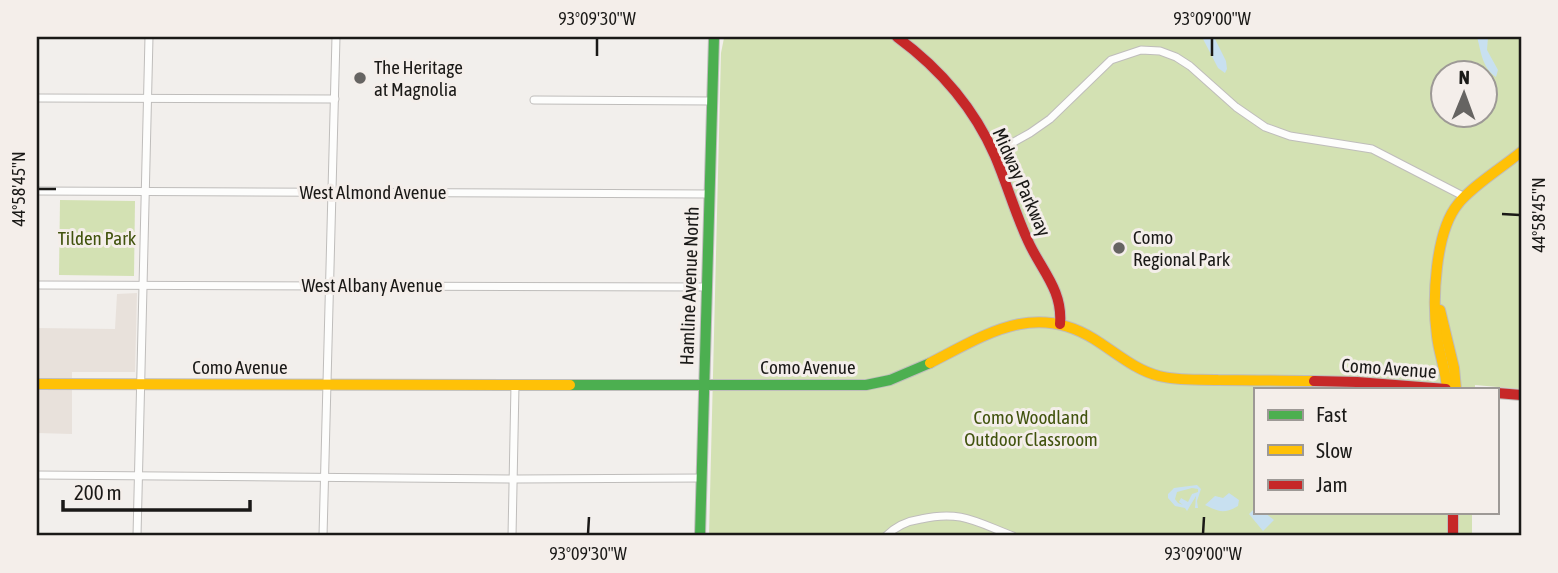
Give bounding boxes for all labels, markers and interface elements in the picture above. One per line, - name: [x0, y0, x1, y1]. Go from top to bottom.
- text: 93°09'30"W: [558, 8, 636, 29]
- text: 93°09'00"W: [1173, 8, 1251, 29]
- place label: The Heritage at Magnolia: [374, 56, 463, 100]
- north arrow: [1428, 60, 1498, 130]
- text: N: [1458, 66, 1470, 88]
- marker: The Heritage at Magnolia: [352, 70, 368, 86]
- street label: Midway Parkway: [988, 125, 1056, 240]
- text: 44°58'45"N: [8, 151, 29, 227]
- text: 44°58'45"N: [1528, 177, 1549, 253]
- street label: West Almond Avenue: [300, 181, 447, 203]
- street label: Hamline Avenue North: [675, 206, 703, 366]
- place label: Como Regional Park: [1133, 226, 1231, 270]
- park label: Tilden Park: [58, 227, 137, 249]
- marker: Como Regional Park: [1111, 240, 1127, 256]
- street label: West Albany Avenue: [301, 274, 443, 296]
- street label: Como Avenue: [1341, 354, 1437, 382]
- street label: Como Avenue: [192, 356, 288, 378]
- street label: Como Avenue: [760, 356, 856, 378]
- legend: [1254, 388, 1498, 514]
- text: Fast: [1316, 402, 1347, 426]
- park label: Como Woodland Outdoor Classroom: [964, 406, 1098, 450]
- text: Slow: [1316, 438, 1353, 462]
- scale bar: [63, 468, 250, 512]
- text: Jam: [1316, 472, 1348, 496]
- text: 200 m: [74, 480, 122, 504]
- text: 93°09'30"W: [549, 543, 627, 564]
- text: 93°09'00"W: [1164, 543, 1242, 564]

